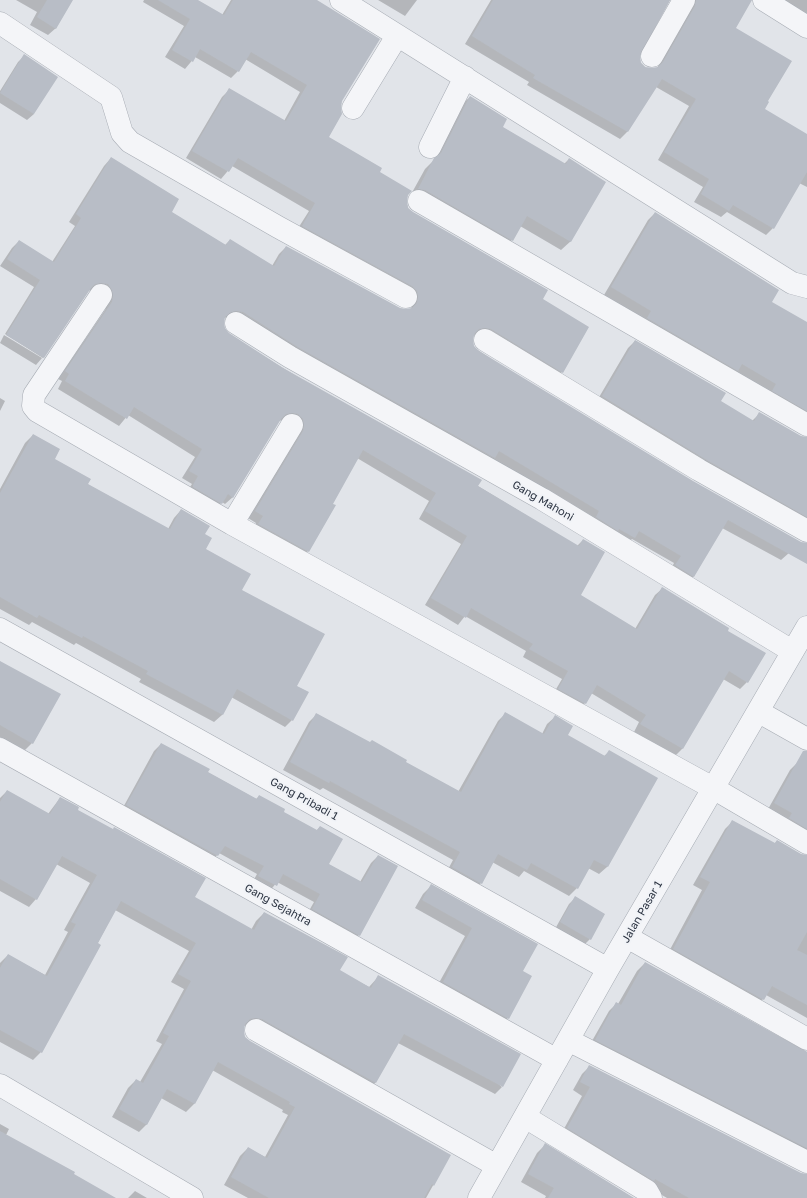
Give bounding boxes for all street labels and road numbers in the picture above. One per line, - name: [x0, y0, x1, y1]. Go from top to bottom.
- street label: Gang Mahoni: [510, 478, 576, 524]
- street label: Gang Pribadi 1: [268, 775, 340, 823]
- street label: Jalan Pasar 1: [619, 879, 665, 945]
- street label: Gang Sejahtra: [242, 881, 314, 929]

